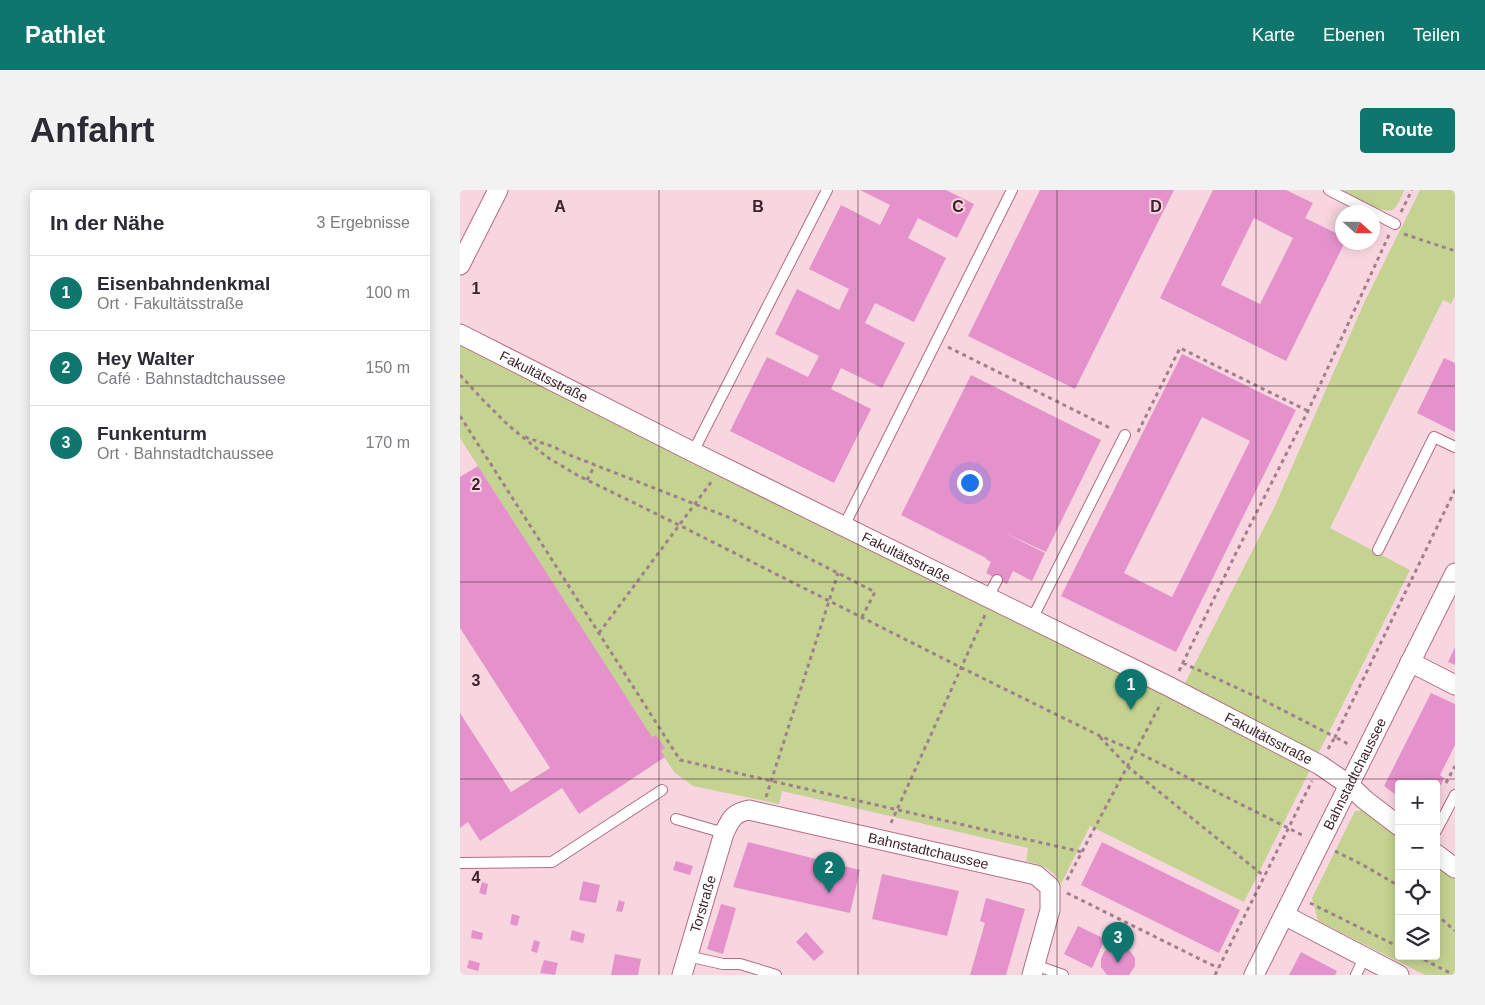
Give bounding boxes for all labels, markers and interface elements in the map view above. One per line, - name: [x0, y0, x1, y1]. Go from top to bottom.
- text: Pathlet: [25, 21, 105, 48]
- text: Karte: [1252, 25, 1295, 45]
- text: Ebenen: [1323, 25, 1385, 45]
- text: Teilen: [1413, 25, 1460, 45]
- button: Route: [1360, 108, 1455, 153]
- text: Anfahrt: [30, 110, 154, 149]
- text: A: [554, 198, 566, 215]
- text: B: [752, 198, 764, 215]
- text: C: [952, 198, 964, 215]
- text: D: [1150, 198, 1162, 215]
- north arrow: [1335, 205, 1380, 250]
- text: In der Nähe: [50, 211, 164, 234]
- text: 3 Ergebnisse: [317, 214, 410, 231]
- text: Eisenbahndenkmal: [97, 273, 270, 294]
- text: 1: [472, 280, 481, 297]
- text: 1: [62, 284, 70, 301]
- text: 100 m: [366, 284, 410, 301]
- text: Ort · Fakultätsstraße: [97, 295, 244, 312]
- text: Hey Walter: [97, 348, 195, 369]
- street label: Fakultätsstraße: [497, 348, 591, 406]
- text: 2: [62, 359, 70, 376]
- text: 150 m: [366, 359, 410, 376]
- text: Café · Bahnstadtchaussee: [97, 370, 286, 387]
- text: Funkenturm: [97, 423, 207, 444]
- text: 3: [62, 434, 70, 451]
- text: 170 m: [366, 434, 410, 451]
- text: Ort · Bahnstadtchaussee: [97, 445, 274, 462]
- your location: [957, 470, 983, 496]
- text: 2: [472, 476, 481, 493]
- street label: Fakultätsstraße: [859, 529, 953, 586]
- pin: 1: [1115, 669, 1147, 710]
- text: 3: [472, 672, 481, 689]
- street label: Fakultätsstraße: [1222, 709, 1315, 768]
- street label: Bahnstadtchaussee: [1320, 715, 1389, 832]
- map controls: [1395, 780, 1440, 960]
- button: +: [1395, 780, 1440, 825]
- button: −: [1395, 825, 1440, 870]
- street label: Bahnstadtchaussee: [867, 829, 990, 872]
- pin: 2: [813, 852, 845, 893]
- text: 4: [472, 869, 481, 886]
- button: locate: [1395, 870, 1440, 915]
- street label: Torstraße: [687, 873, 719, 935]
- button: layers: [1395, 915, 1440, 960]
- pin: 3: [1102, 922, 1134, 963]

